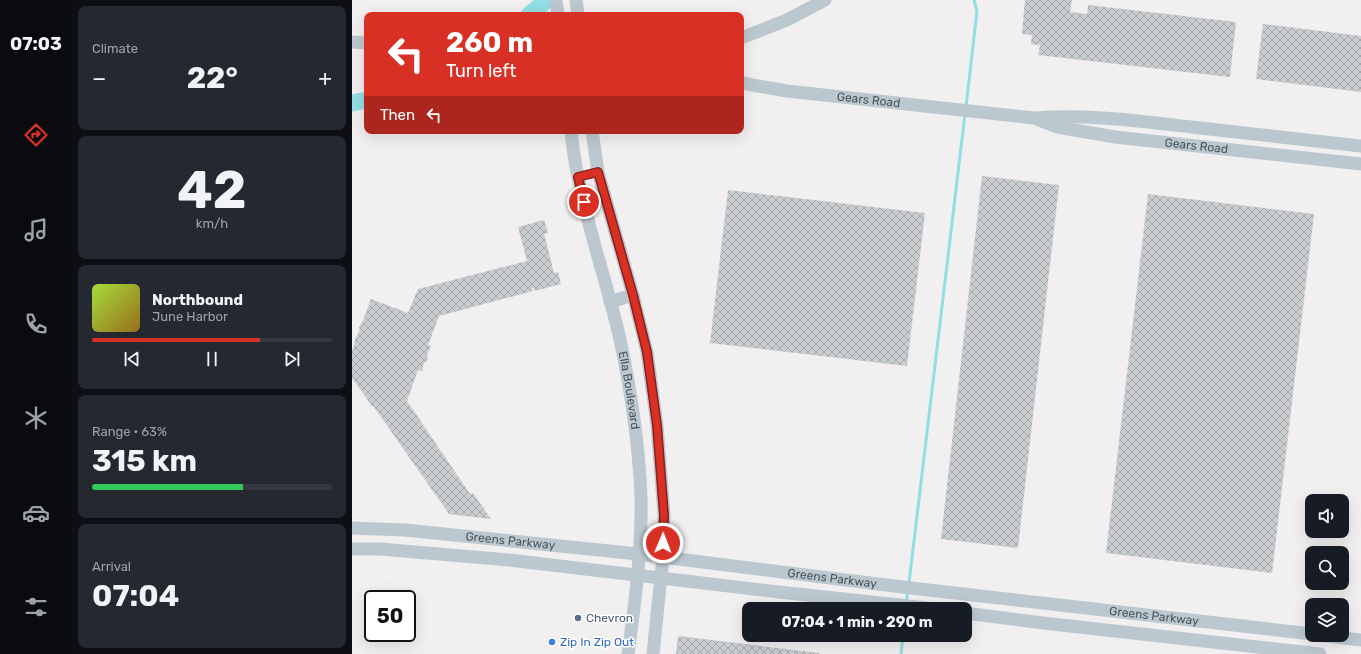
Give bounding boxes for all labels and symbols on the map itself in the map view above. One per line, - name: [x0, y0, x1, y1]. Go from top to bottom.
- street label: Gears Road: [836, 90, 901, 110]
- street label: Gears Road: [1164, 135, 1229, 156]
- pin: [567, 185, 601, 219]
- street label: Ella Boulevard: [616, 350, 642, 430]
- position arrow: [642, 522, 684, 564]
- street label: Greens Parkway: [465, 529, 556, 552]
- street label: Greens Parkway: [787, 566, 878, 591]
- speed limit sign: 50: [364, 590, 416, 642]
- street label: Greens Parkway: [1109, 604, 1200, 628]
- place label: Chevron: [586, 611, 633, 625]
- marker: Chevron: [573, 613, 583, 623]
- place label: Zip In Zip Out: [560, 635, 634, 649]
- marker: Zip In Zip Out: [547, 637, 557, 647]

